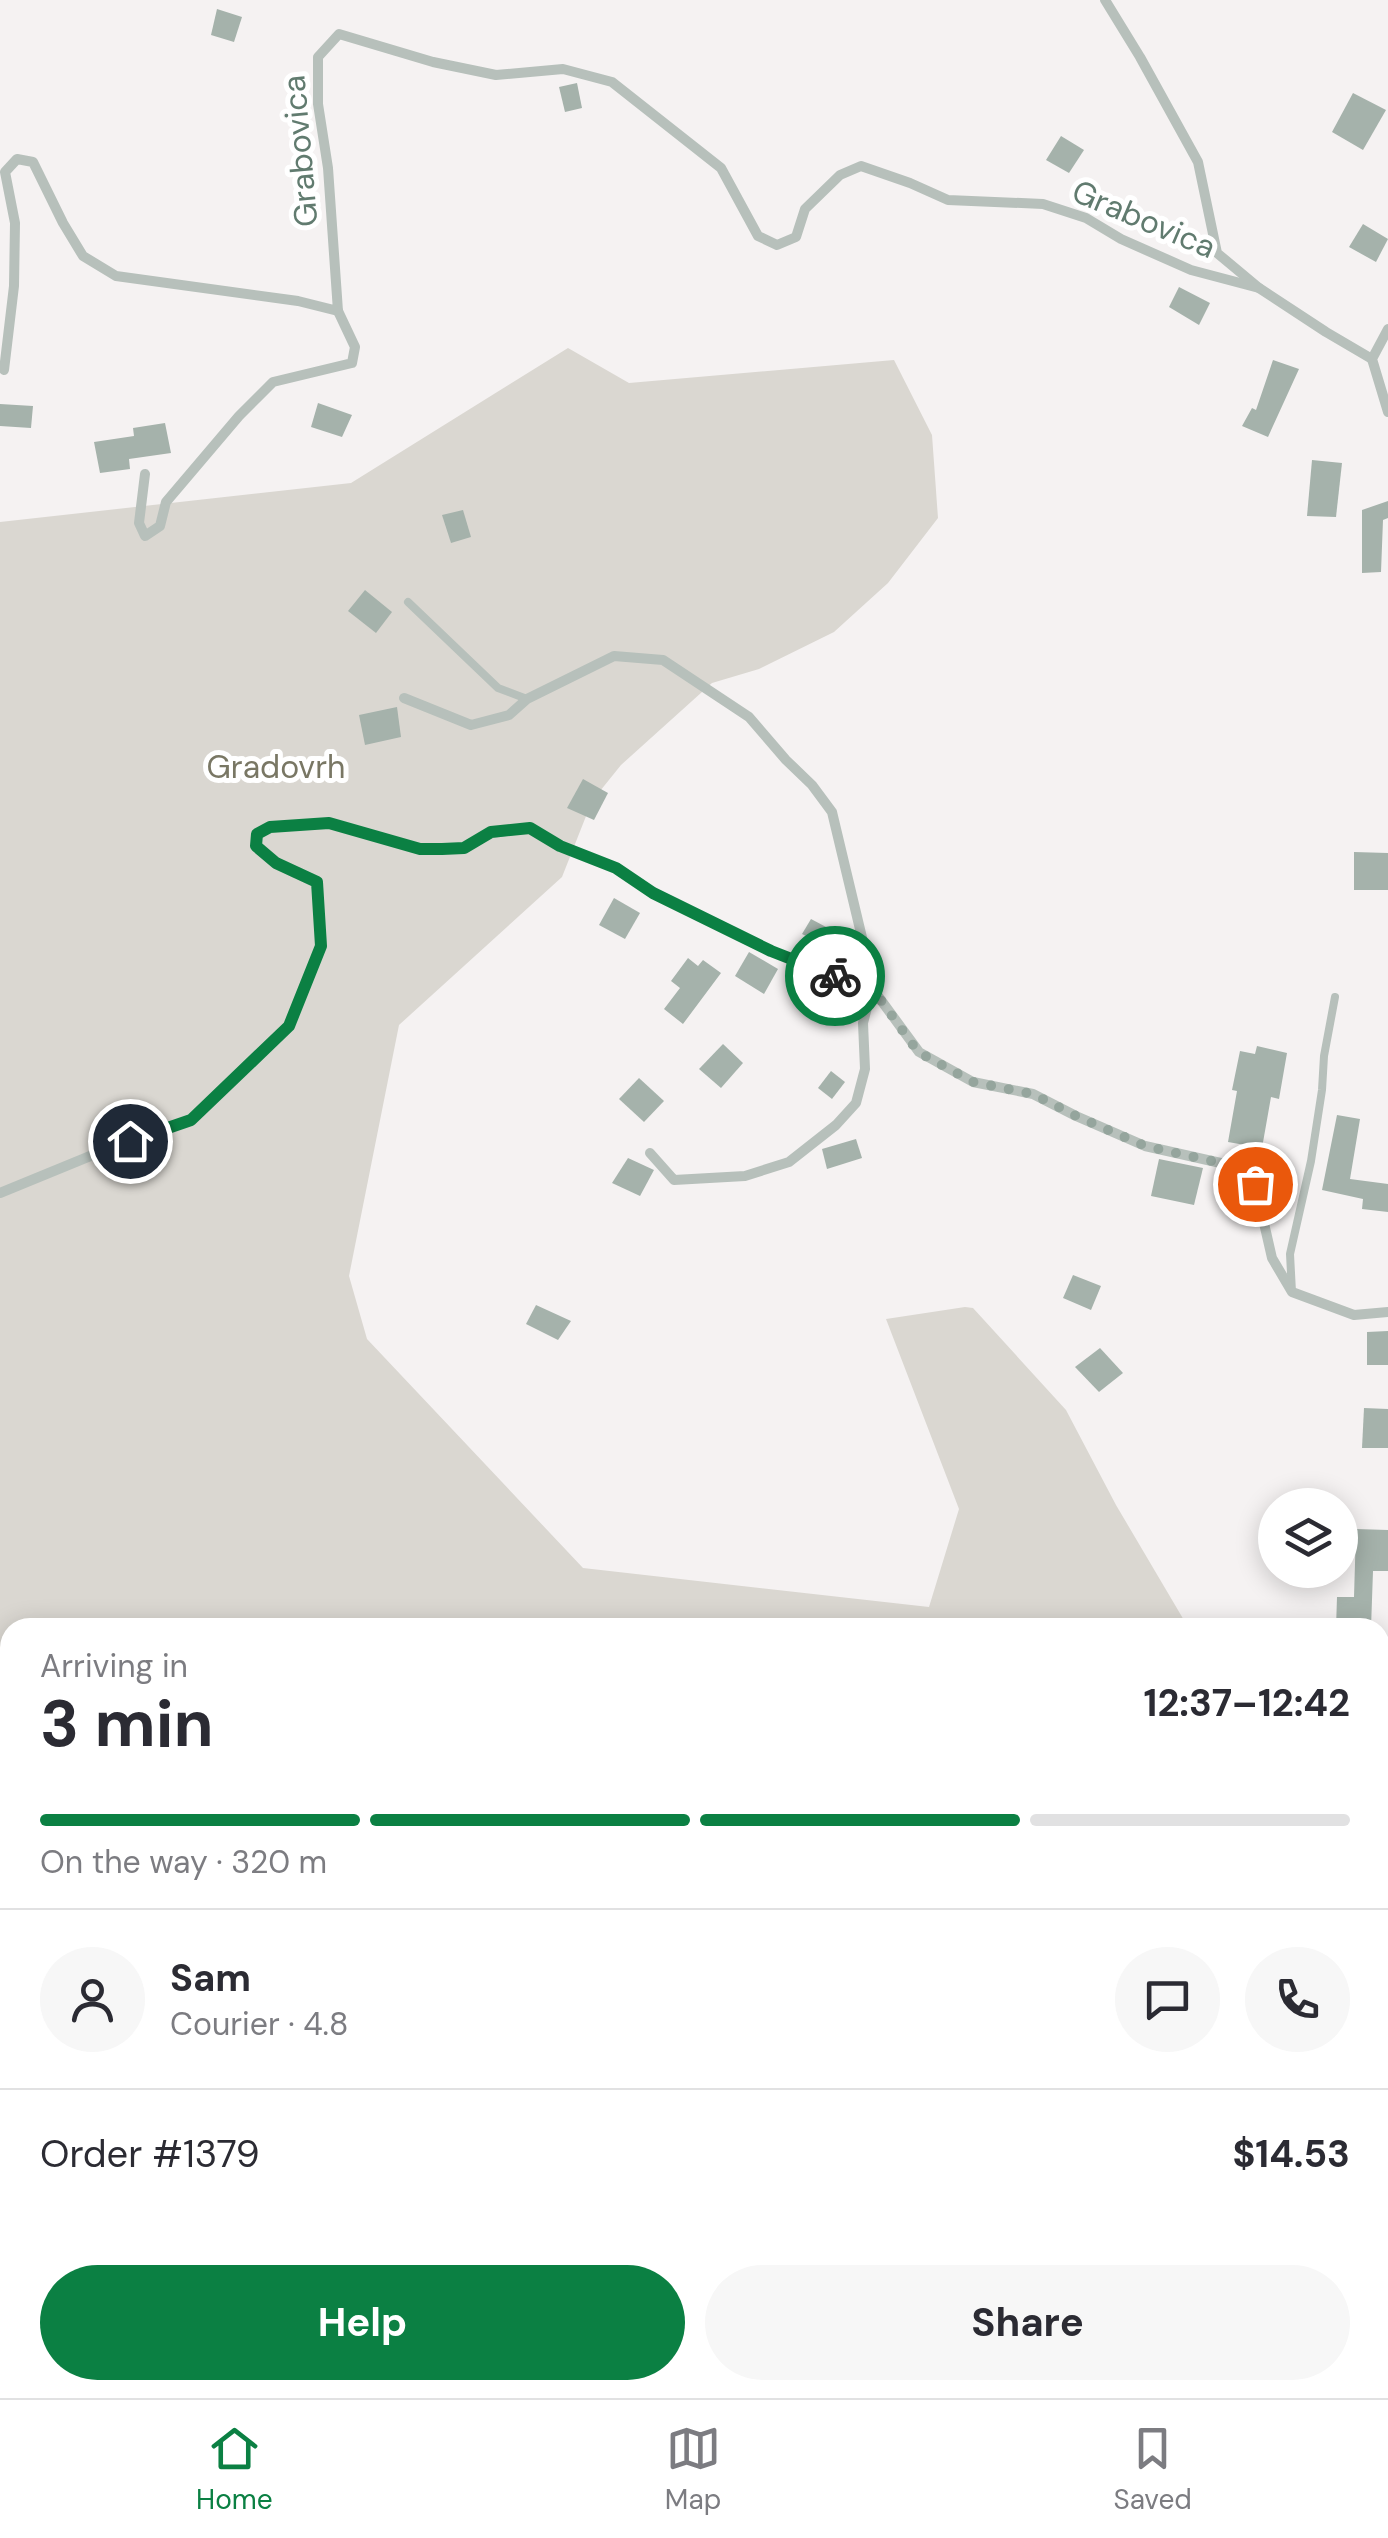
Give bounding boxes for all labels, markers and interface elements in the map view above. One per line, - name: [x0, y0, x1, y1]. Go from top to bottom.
- street label: Grabovica: [272, 73, 328, 229]
- street label: Grabovica: [1066, 170, 1222, 268]
- park label: Gradovrh: [207, 746, 345, 788]
- courier: [785, 926, 885, 1026]
- icon: bike: [808, 949, 863, 1004]
- pin: [88, 1099, 173, 1184]
- icon: home: [103, 1114, 158, 1169]
- pin: [1213, 1142, 1298, 1227]
- icon: bag: [1228, 1157, 1283, 1212]
- map controls: [1258, 1488, 1358, 1588]
- button: layers: [1258, 1488, 1358, 1588]
- text: Arriving in: [40, 1645, 188, 1687]
- text: 12:37–12:42: [1144, 1678, 1350, 1728]
- text: 3 min: [40, 1682, 214, 1766]
- text: On the way · 320 m: [40, 1841, 327, 1883]
- button: person: [40, 1947, 145, 2052]
- button: chat: [1115, 1947, 1220, 2052]
- button: phone: [1245, 1947, 1350, 2052]
- text: Sam: [170, 1953, 251, 2003]
- text: Courier · 4.8: [170, 2003, 348, 2045]
- text: Order #1379: [40, 2129, 260, 2179]
- text: $14.53: [1232, 2129, 1350, 2179]
- button: Help: [40, 2265, 685, 2380]
- button: Share: [705, 2265, 1350, 2380]
- tab: Home: [196, 2421, 273, 2518]
- tab: Map: [665, 2421, 721, 2518]
- tab: Saved: [1113, 2421, 1192, 2518]

